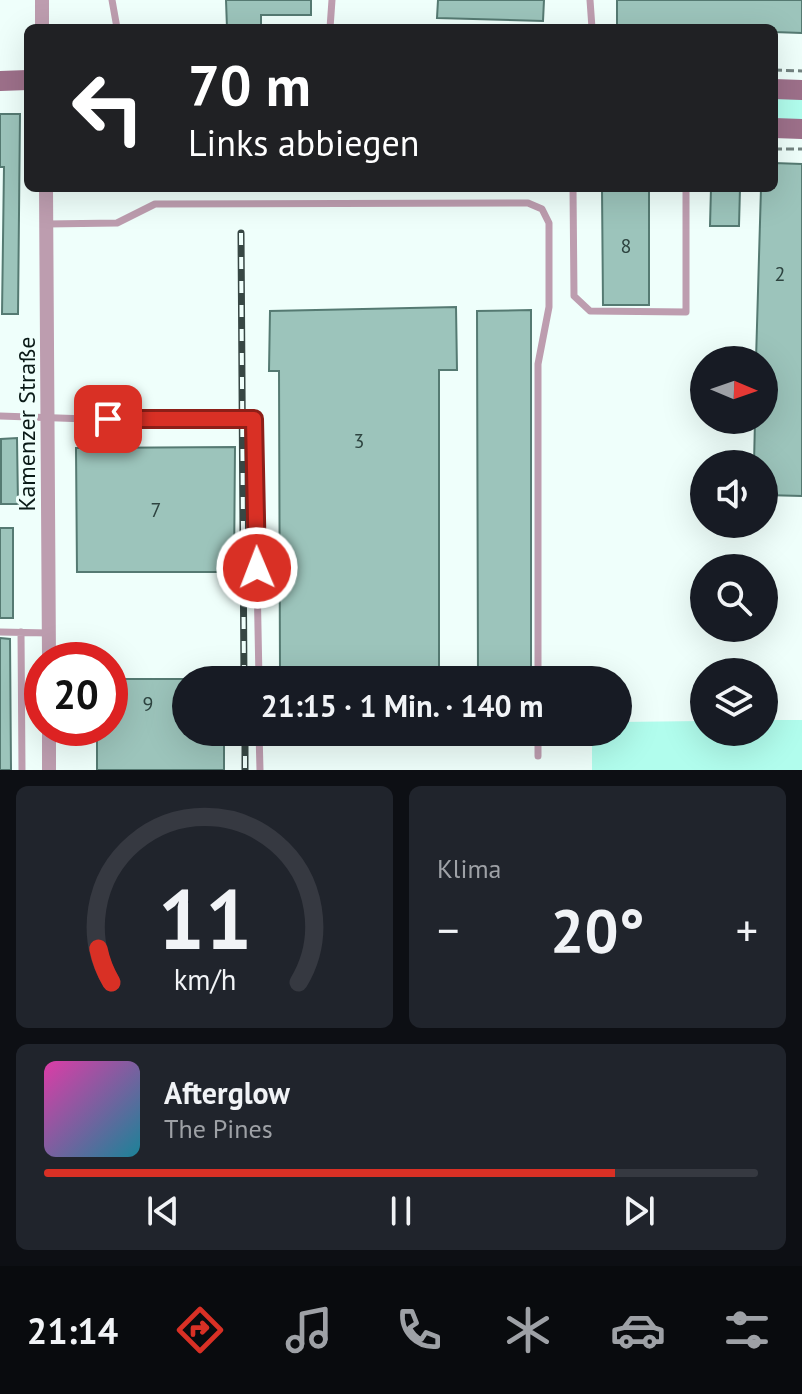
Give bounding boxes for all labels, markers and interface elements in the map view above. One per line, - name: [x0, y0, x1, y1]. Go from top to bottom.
- text: 70 m: [188, 49, 311, 121]
- icon: left: [56, 56, 160, 160]
- text: Links abbiegen: [188, 119, 420, 166]
- house number: 8: [621, 233, 631, 259]
- house number: 2: [775, 261, 785, 287]
- street label: Kamenzer Straße: [11, 336, 42, 512]
- north arrow: [690, 346, 778, 434]
- map controls: [690, 346, 778, 746]
- pin: [74, 385, 142, 453]
- icon: arrive: [86, 397, 130, 441]
- house number: 3: [354, 428, 364, 454]
- button: sound: [690, 450, 778, 538]
- house number: 7: [151, 497, 161, 523]
- position arrow: [215, 526, 299, 610]
- button: search: [690, 554, 778, 642]
- speed limit sign: 20: [24, 642, 128, 746]
- button: layers: [690, 658, 778, 746]
- text: 21:15 · 1 Min. · 140 m: [261, 686, 543, 725]
- house number: 9: [143, 691, 153, 717]
- text: Klima: [437, 852, 501, 885]
- text: 11: [157, 864, 252, 972]
- text: 20°: [550, 891, 645, 969]
- text: −: [437, 901, 459, 958]
- text: +: [736, 901, 758, 958]
- text: km/h: [173, 961, 236, 998]
- text: Afterglow: [164, 1073, 290, 1112]
- text: The Pines: [164, 1112, 273, 1145]
- icon: previous: [141, 1189, 185, 1233]
- icon: pause: [379, 1189, 423, 1233]
- icon: next: [617, 1189, 661, 1233]
- icon: directions: [172, 1302, 228, 1358]
- icon: music: [281, 1302, 337, 1358]
- icon: phone: [391, 1302, 447, 1358]
- icon: climate: [500, 1302, 556, 1358]
- icon: car: [610, 1302, 666, 1358]
- icon: filters: [719, 1302, 775, 1358]
- text: 21:14: [27, 1307, 118, 1354]

